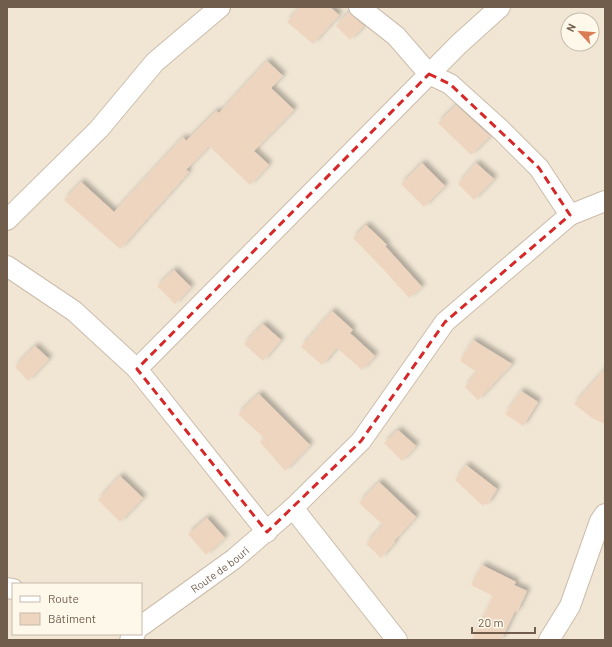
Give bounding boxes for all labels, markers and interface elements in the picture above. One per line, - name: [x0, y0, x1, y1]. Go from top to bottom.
- north arrow: [560, 12, 600, 52]
- text: N: [563, 21, 578, 34]
- street label: Route de bouri: [188, 543, 251, 595]
- legend: [12, 583, 142, 635]
- text: Route: [48, 591, 79, 605]
- scale bar: [472, 609, 535, 635]
- text: Bâtiment: [48, 611, 96, 625]
- text: 20 m: [478, 615, 504, 629]

